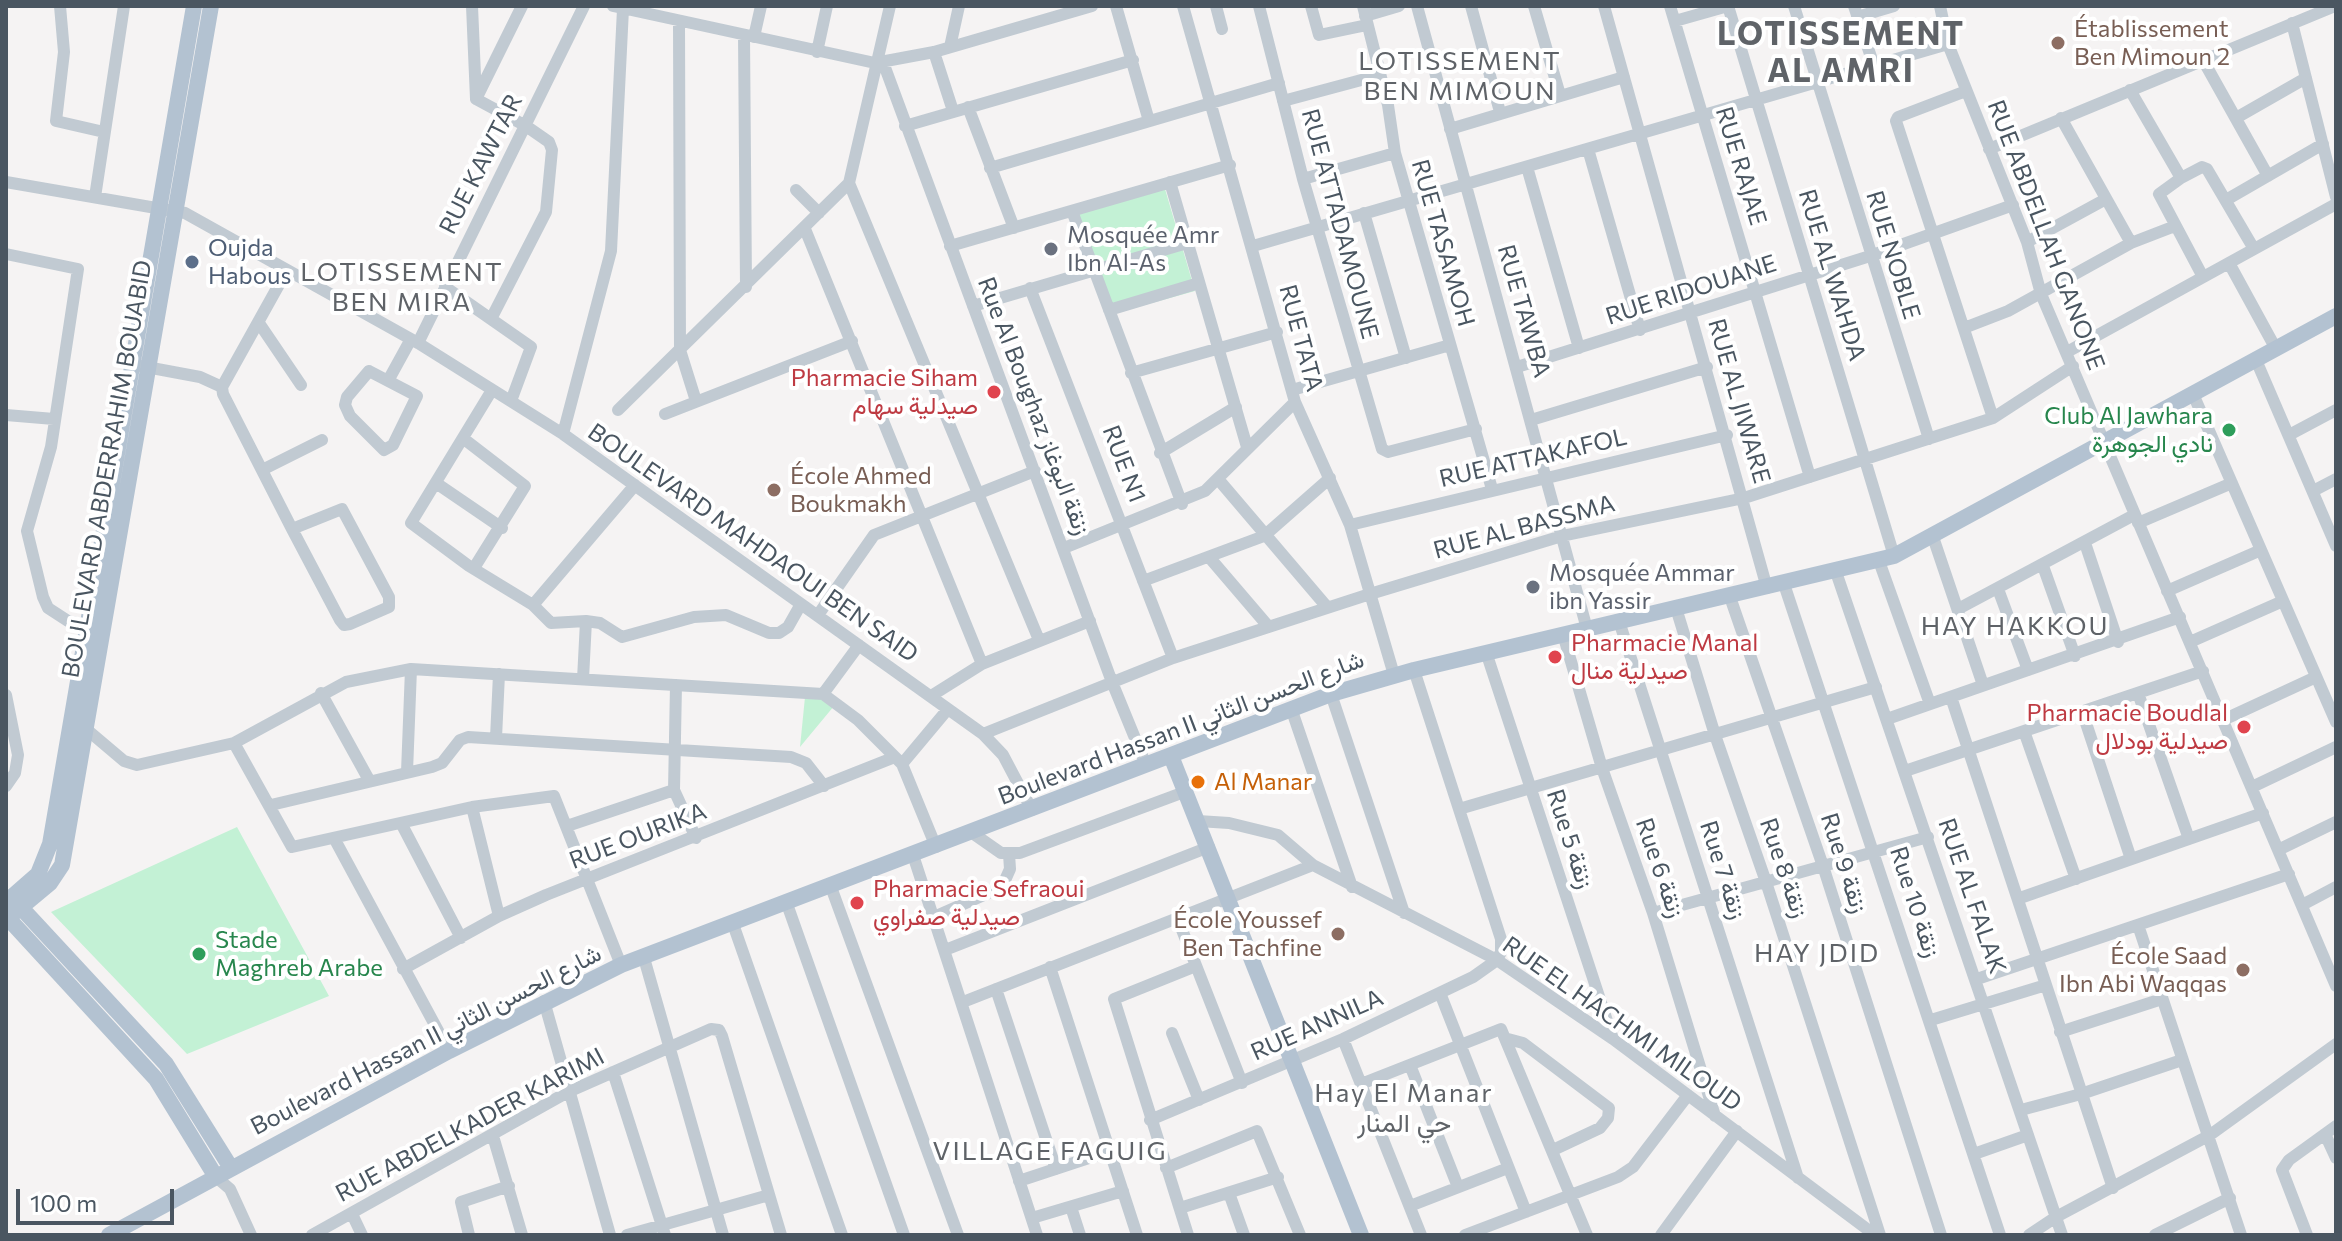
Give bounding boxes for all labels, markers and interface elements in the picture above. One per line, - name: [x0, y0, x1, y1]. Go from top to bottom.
- district label: LOTISSEMENT AL AMRI: [1717, 15, 1965, 90]
- place label: Établissement Ben Mimoun 2: [2074, 15, 2230, 71]
- marker: Établissement Ben Mimoun 2: [2049, 34, 2067, 52]
- district label: LOTISSEMENT BEN MIMOUN: [1358, 45, 1562, 106]
- street label: RUE KAWTAR: [433, 89, 529, 239]
- street label: RUE ABDELLAH GANONE: [1981, 96, 2111, 374]
- street label: RUE RAJAE: [1709, 103, 1773, 229]
- street label: RUE ATTADAMOUNE: [1295, 106, 1385, 342]
- street label: RUE TASAMOH: [1405, 156, 1481, 330]
- street label: RUE AL WAHDA: [1792, 186, 1872, 364]
- street label: RUE NOBLE: [1860, 187, 1926, 323]
- place label: Mosquée Amr Ibn Al-As: [1067, 221, 1219, 277]
- place label: Oujda Habous: [208, 234, 291, 290]
- marker: Mosquée Amr Ibn Al-As: [1042, 240, 1060, 258]
- street label: RUE TAWBA: [1491, 241, 1557, 381]
- street label: RUE RIDOUANE: [1602, 249, 1780, 331]
- marker: Oujda Habous: [183, 253, 201, 271]
- district label: LOTISSEMENT BEN MIRA: [300, 256, 504, 318]
- street label: BOULEVARD ABDERRAHIM BOUABID: [56, 258, 158, 680]
- street label: Rue Al Boughaz زنقة البوغاز: [971, 273, 1097, 539]
- street label: RUE TATA: [1273, 281, 1329, 395]
- street label: RUE AL JIWARE: [1702, 315, 1776, 487]
- place label: Pharmacie Siham صيدلية سهام: [791, 364, 978, 420]
- marker: Pharmacie Siham صيدلية سهام: [985, 383, 1003, 401]
- place label: Club Al Jawhara نادي الجوهرة: [2044, 402, 2213, 458]
- street label: BOULEVARD MAHDAOUI BEN SAID: [582, 418, 924, 668]
- street label: RUE N1: [1096, 421, 1152, 507]
- marker: Club Al Jawhara نادي الجوهرة: [2220, 421, 2238, 439]
- street label: RUE ATTAKAFOL: [1436, 422, 1630, 494]
- place label: École Ahmed Boukmakh: [790, 462, 932, 518]
- marker: École Ahmed Boukmakh: [765, 481, 783, 499]
- street label: RUE AL BASSMA: [1430, 489, 1618, 565]
- place label: Mosquée Ammar ibn Yassir: [1549, 559, 1735, 615]
- marker: Mosquée Ammar ibn Yassir: [1524, 578, 1542, 596]
- district label: HAY HAKKOU: [1921, 610, 2109, 642]
- place label: Pharmacie Manal صيدلية منال: [1571, 629, 1758, 685]
- street label: Boulevard Hassan II شارع الحسن الثاني: [994, 645, 1368, 811]
- marker: Pharmacie Manal صيدلية منال: [1546, 648, 1564, 666]
- place label: Pharmacie Boudlal صيدلية بودلال: [2026, 699, 2228, 755]
- marker: Pharmacie Boudlal صيدلية بودلال: [2235, 718, 2253, 736]
- place label: Al Manar: [1214, 768, 1312, 796]
- marker: Al Manar: [1189, 773, 1207, 791]
- street label: Rue 5 زنقة: [1540, 786, 1600, 892]
- street label: RUE OURIKA: [565, 797, 711, 875]
- street label: Rue 9 زنقة: [1814, 809, 1874, 917]
- street label: Rue 6 زنقة: [1630, 814, 1690, 922]
- street label: Rue 8 زنقة: [1754, 814, 1814, 922]
- street label: RUE AL FALAK: [1932, 814, 2012, 978]
- street label: Rue 7 زنقة: [1694, 817, 1752, 923]
- street label: Rue 10 زنقة: [1884, 843, 1946, 961]
- place label: Pharmacie Sefraoui صيدلية صفراوي: [873, 875, 1085, 931]
- marker: Pharmacie Sefraoui صيدلية صفراوي: [848, 894, 866, 912]
- place label: École Youssef Ben Tachfine: [1173, 906, 1322, 962]
- marker: École Youssef Ben Tachfine: [1329, 925, 1347, 943]
- place label: Stade Maghreb Arabe: [215, 926, 383, 982]
- street label: RUE EL HACHMI MILOUD: [1497, 931, 1747, 1117]
- district label: HAY JDID: [1754, 937, 1880, 969]
- street label: Boulevard Hassan II شارع الحسن الثاني: [246, 939, 606, 1141]
- place label: École Saad Ibn Abi Waqqas: [2059, 942, 2227, 998]
- marker: Stade Maghreb Arabe: [190, 945, 208, 963]
- marker: École Saad Ibn Abi Waqqas: [2234, 961, 2252, 979]
- street label: RUE ANNILA: [1246, 983, 1388, 1067]
- street label: RUE ABDELKADER KARIMI: [331, 1042, 609, 1208]
- district label: Hay El Manar حي المنار: [1314, 1077, 1494, 1138]
- district label: VILLAGE FAGUIG: [933, 1135, 1167, 1167]
- scale bar: [20, 1173, 178, 1223]
- text: 100 m: [30, 1188, 97, 1217]

